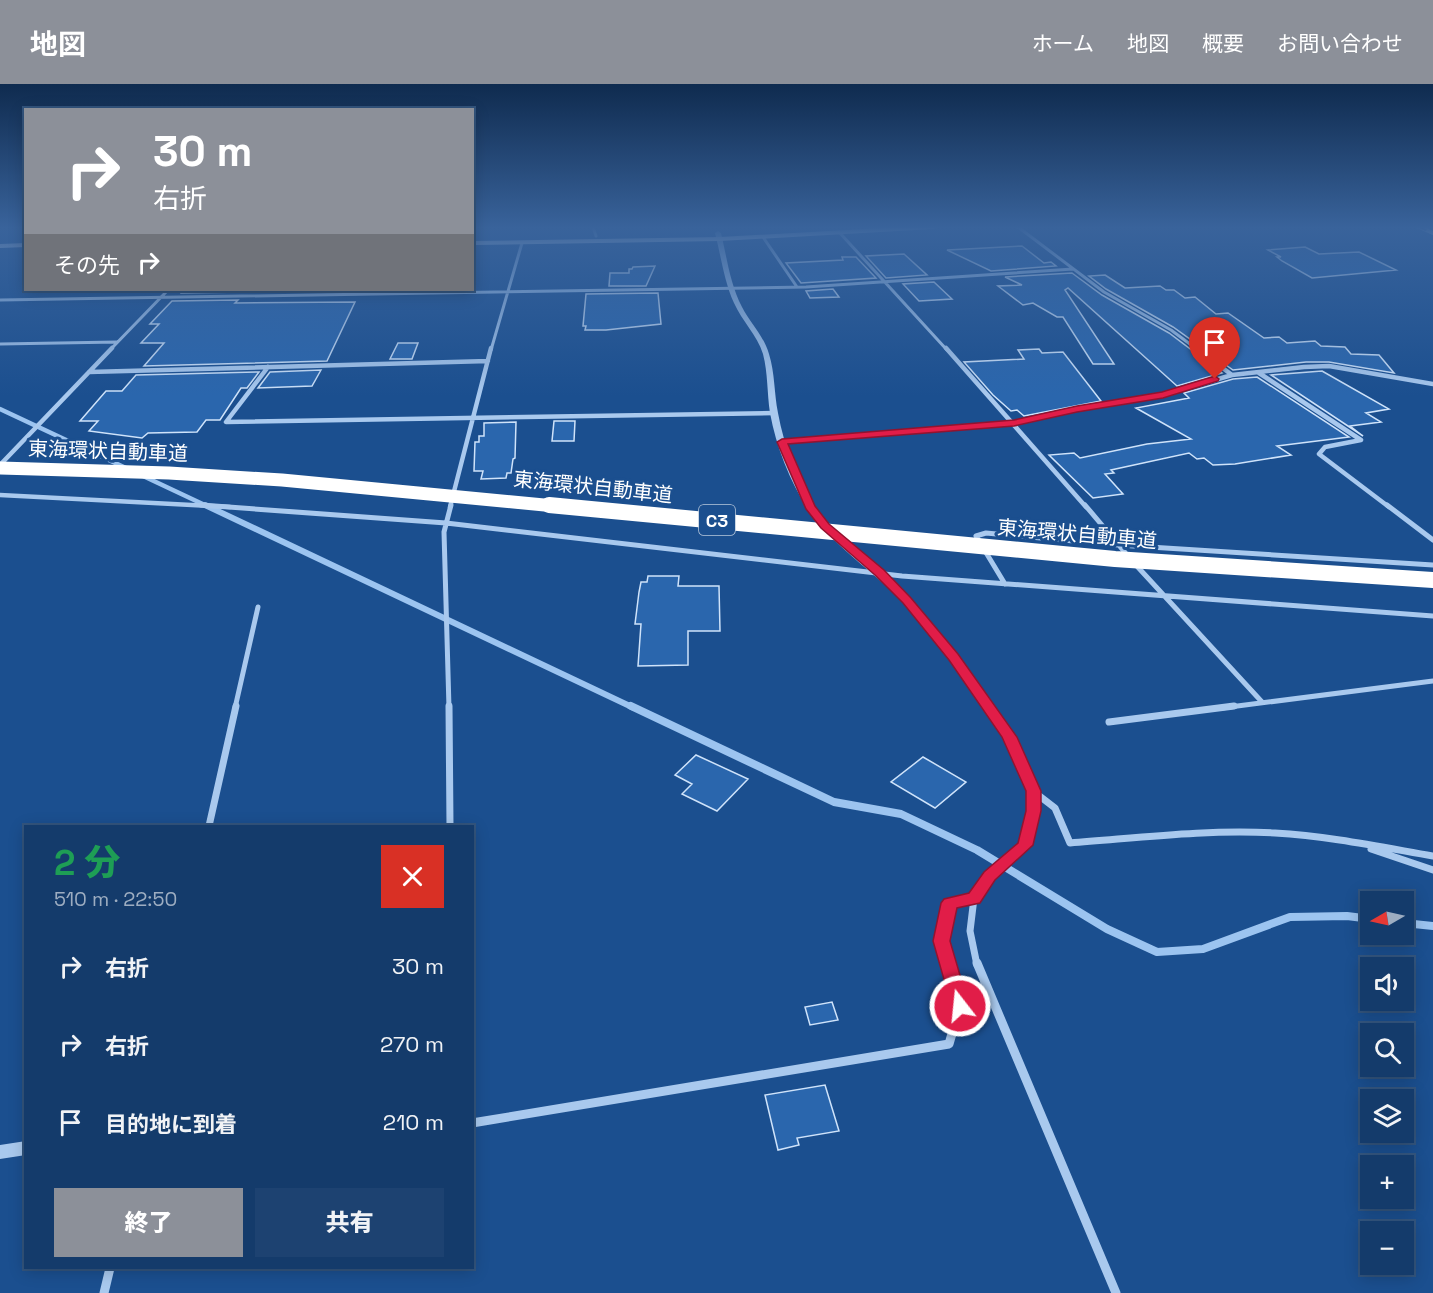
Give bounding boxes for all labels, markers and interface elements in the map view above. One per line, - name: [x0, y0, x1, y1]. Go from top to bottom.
- text: 地図: [30, 26, 86, 62]
- text: ホーム: [1032, 30, 1094, 57]
- text: 地図: [1127, 30, 1169, 57]
- text: 概要: [1202, 30, 1244, 57]
- text: お問い合わせ: [1277, 30, 1403, 57]
- text: 30 m: [153, 125, 252, 178]
- icon: right: [54, 132, 132, 210]
- text: 右折: [153, 181, 207, 216]
- icon: right: [132, 246, 165, 279]
- text: その先: [54, 251, 120, 279]
- pin: [1189, 317, 1240, 379]
- icon: arrive: [1198, 326, 1231, 359]
- street label: 東海環状自動車道: [28, 435, 188, 467]
- street label: 東海環状自動車道: [512, 466, 674, 508]
- road number: C3: [699, 505, 735, 535]
- street label: 東海環状自動車道: [996, 514, 1158, 554]
- text: 2 分: [54, 840, 121, 886]
- button: close: [381, 845, 444, 908]
- text: 510 m · 22:50: [54, 886, 177, 912]
- north arrow: [1360, 891, 1414, 945]
- map controls: [1360, 891, 1414, 1275]
- icon: right: [54, 950, 87, 983]
- text: 30 m: [392, 952, 444, 980]
- text: 右折: [105, 954, 149, 982]
- button: sound: [1360, 957, 1414, 1011]
- position arrow: [928, 974, 992, 1038]
- button: search: [1360, 1023, 1414, 1077]
- icon: right: [54, 1028, 87, 1061]
- text: 270 m: [380, 1030, 444, 1058]
- text: 右折: [105, 1032, 149, 1060]
- button: layers: [1360, 1089, 1414, 1143]
- icon: arrive: [54, 1106, 87, 1139]
- text: 210 m: [383, 1108, 444, 1136]
- text: 目的地に到着: [105, 1110, 237, 1138]
- button: +: [1360, 1155, 1414, 1209]
- button: 終了: [54, 1188, 243, 1257]
- button: 共有: [255, 1188, 444, 1257]
- button: −: [1360, 1221, 1414, 1275]

